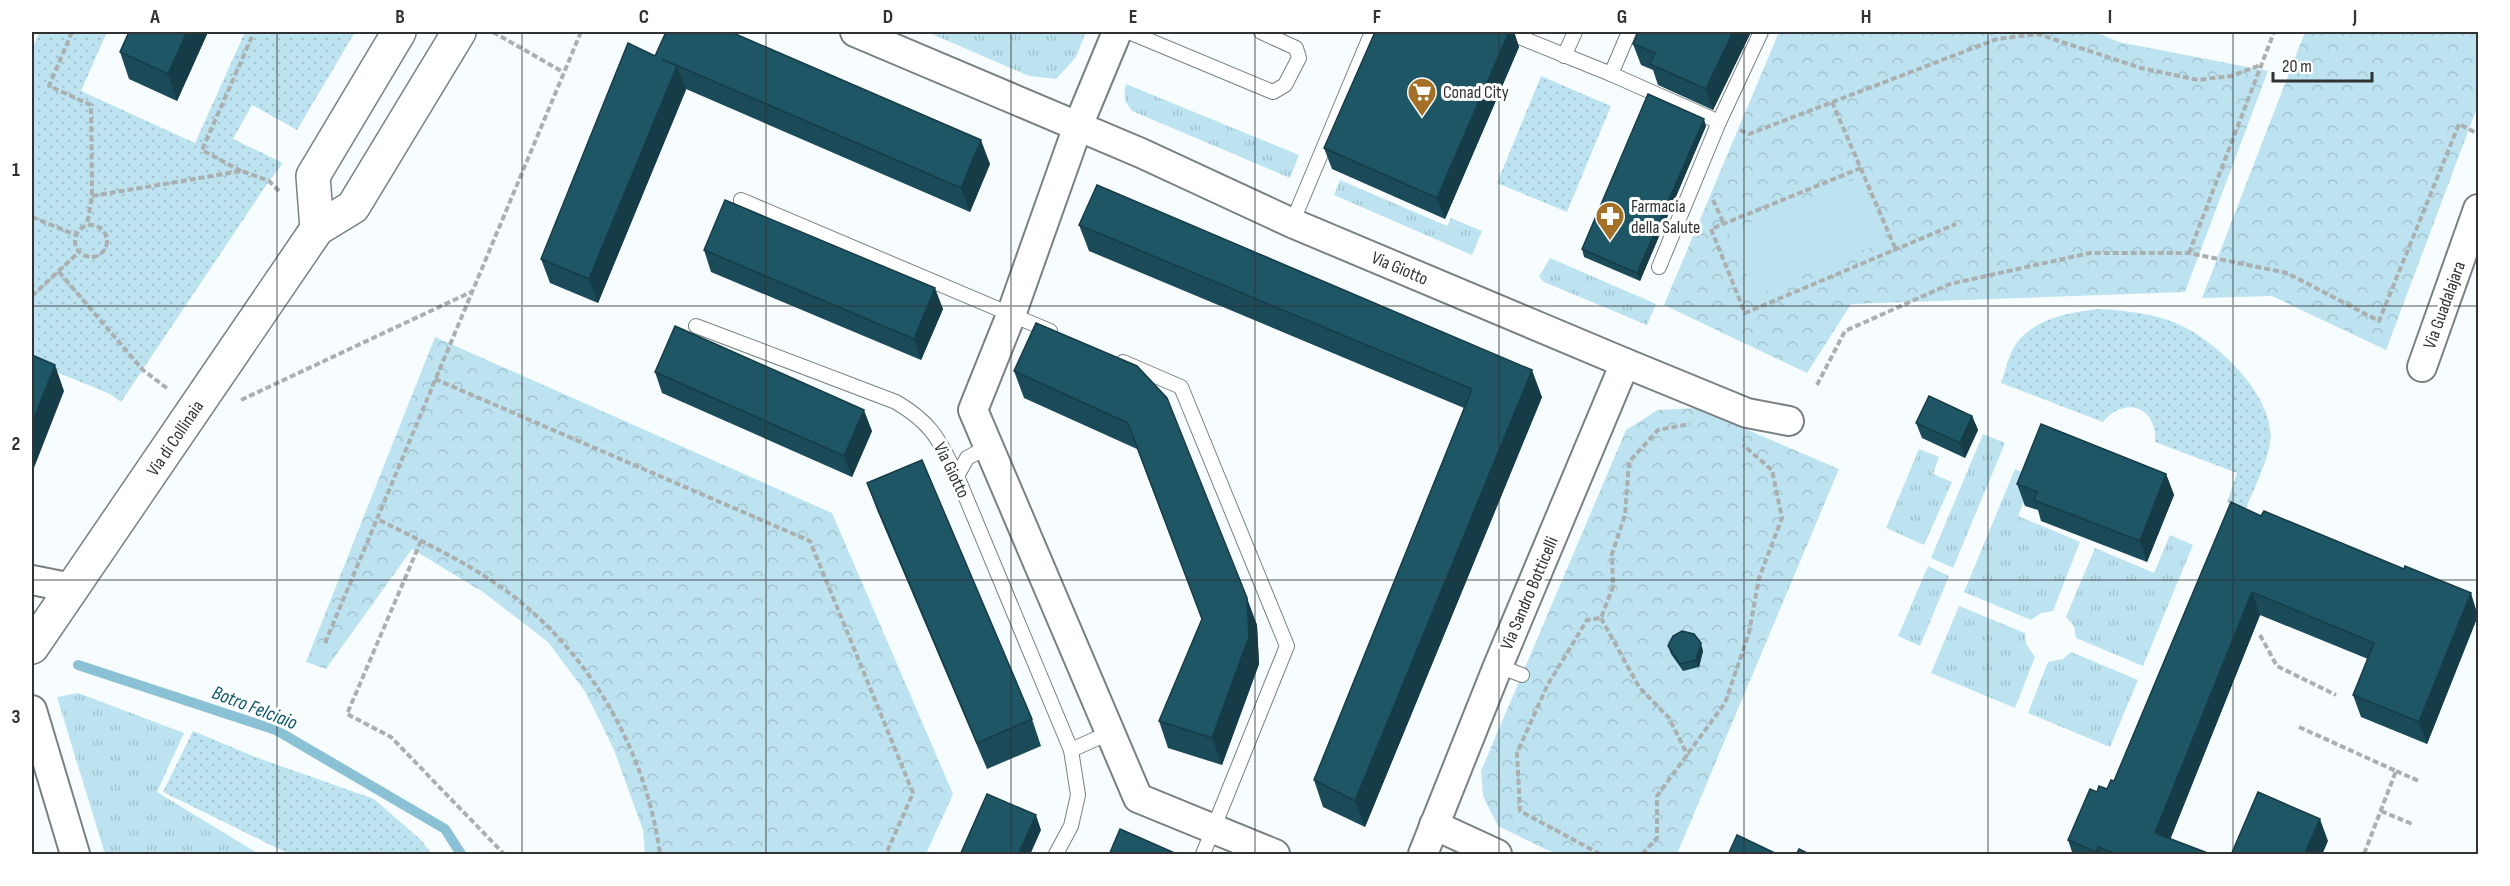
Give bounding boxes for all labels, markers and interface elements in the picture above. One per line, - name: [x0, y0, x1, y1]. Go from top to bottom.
- text: A: [149, 5, 160, 29]
- text: B: [395, 5, 405, 29]
- text: C: [639, 5, 649, 29]
- text: D: [883, 5, 893, 29]
- text: E: [1129, 5, 1137, 29]
- text: F: [1373, 5, 1381, 29]
- text: G: [1617, 5, 1627, 29]
- text: H: [1861, 5, 1871, 29]
- text: I: [2108, 5, 2112, 29]
- text: J: [2352, 5, 2357, 29]
- scale bar: [2273, 45, 2372, 83]
- text: 20 m: [2282, 56, 2312, 77]
- supermarket icon: Conad City: [1406, 76, 1438, 118]
- place label: Conad City: [1443, 82, 1509, 103]
- text: 1: [12, 158, 20, 182]
- place label: Farmacia della Salute: [1631, 196, 1700, 238]
- pharmacy icon: Farmacia della Salute: [1594, 200, 1626, 242]
- street label: Via Giotto: [1368, 247, 1431, 290]
- street label: Via Guadalajara: [2419, 259, 2470, 352]
- street label: Via di Collinaia: [143, 397, 208, 480]
- text: 2: [12, 432, 20, 456]
- street label: Via Giotto: [929, 439, 974, 502]
- street label: Via Sandro Botticelli: [1496, 533, 1563, 653]
- water label: Botro Felciaio: [209, 681, 301, 735]
- text: 3: [12, 705, 21, 729]

